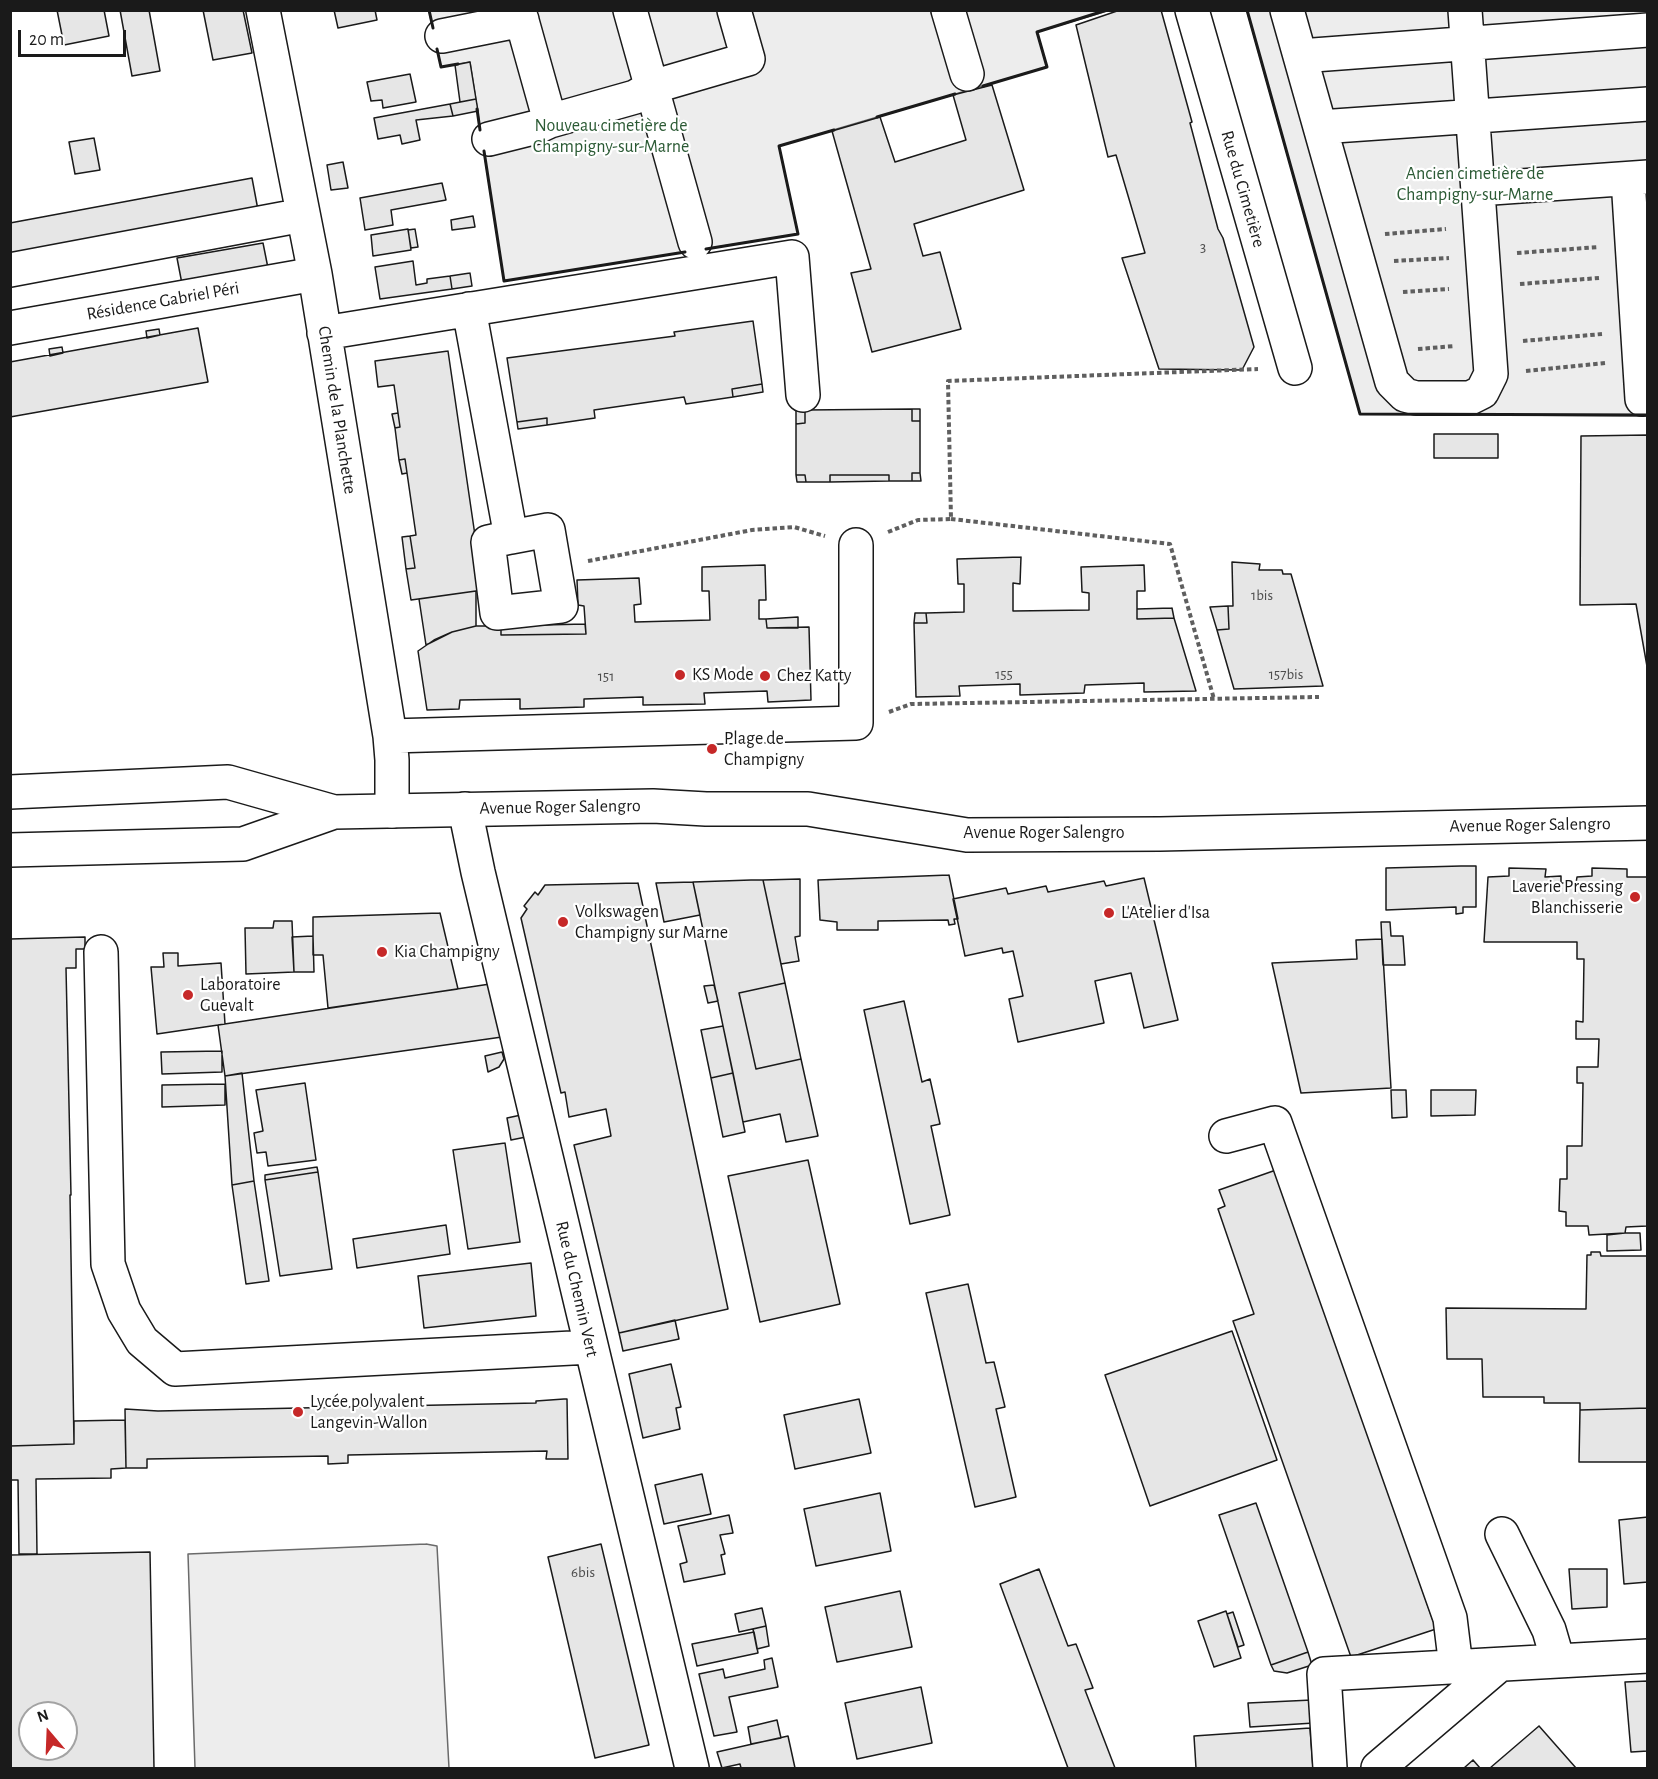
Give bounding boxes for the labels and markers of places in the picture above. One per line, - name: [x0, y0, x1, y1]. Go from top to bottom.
- place label: KS Mode: [692, 664, 754, 686]
- place label: Chez Katty: [777, 665, 852, 687]
- marker: KS Mode: [673, 668, 687, 682]
- marker: Chez Katty: [758, 669, 772, 683]
- place label: Plage de Champigny: [724, 728, 804, 771]
- marker: Plage de Champigny: [705, 742, 719, 756]
- place label: Laverie Pressing Blanchisserie: [1511, 876, 1623, 918]
- marker: Laverie Pressing Blanchisserie: [1628, 890, 1642, 904]
- place label: Volkswagen Champigny sur Marne: [575, 901, 728, 944]
- place label: L'Atelier d'Isa: [1121, 902, 1210, 924]
- marker: L'Atelier d'Isa: [1102, 906, 1116, 920]
- marker: Volkswagen Champigny sur Marne: [556, 915, 570, 929]
- place label: Kia Champigny: [394, 941, 500, 963]
- marker: Kia Champigny: [375, 945, 389, 959]
- place label: Laboratoire Guevalt: [200, 974, 280, 1016]
- marker: Laboratoire Guevalt: [181, 988, 195, 1002]
- place label: Lycée polyvalent Langevin-Wallon: [310, 1391, 428, 1434]
- marker: Lycée polyvalent Langevin-Wallon: [291, 1405, 305, 1419]

